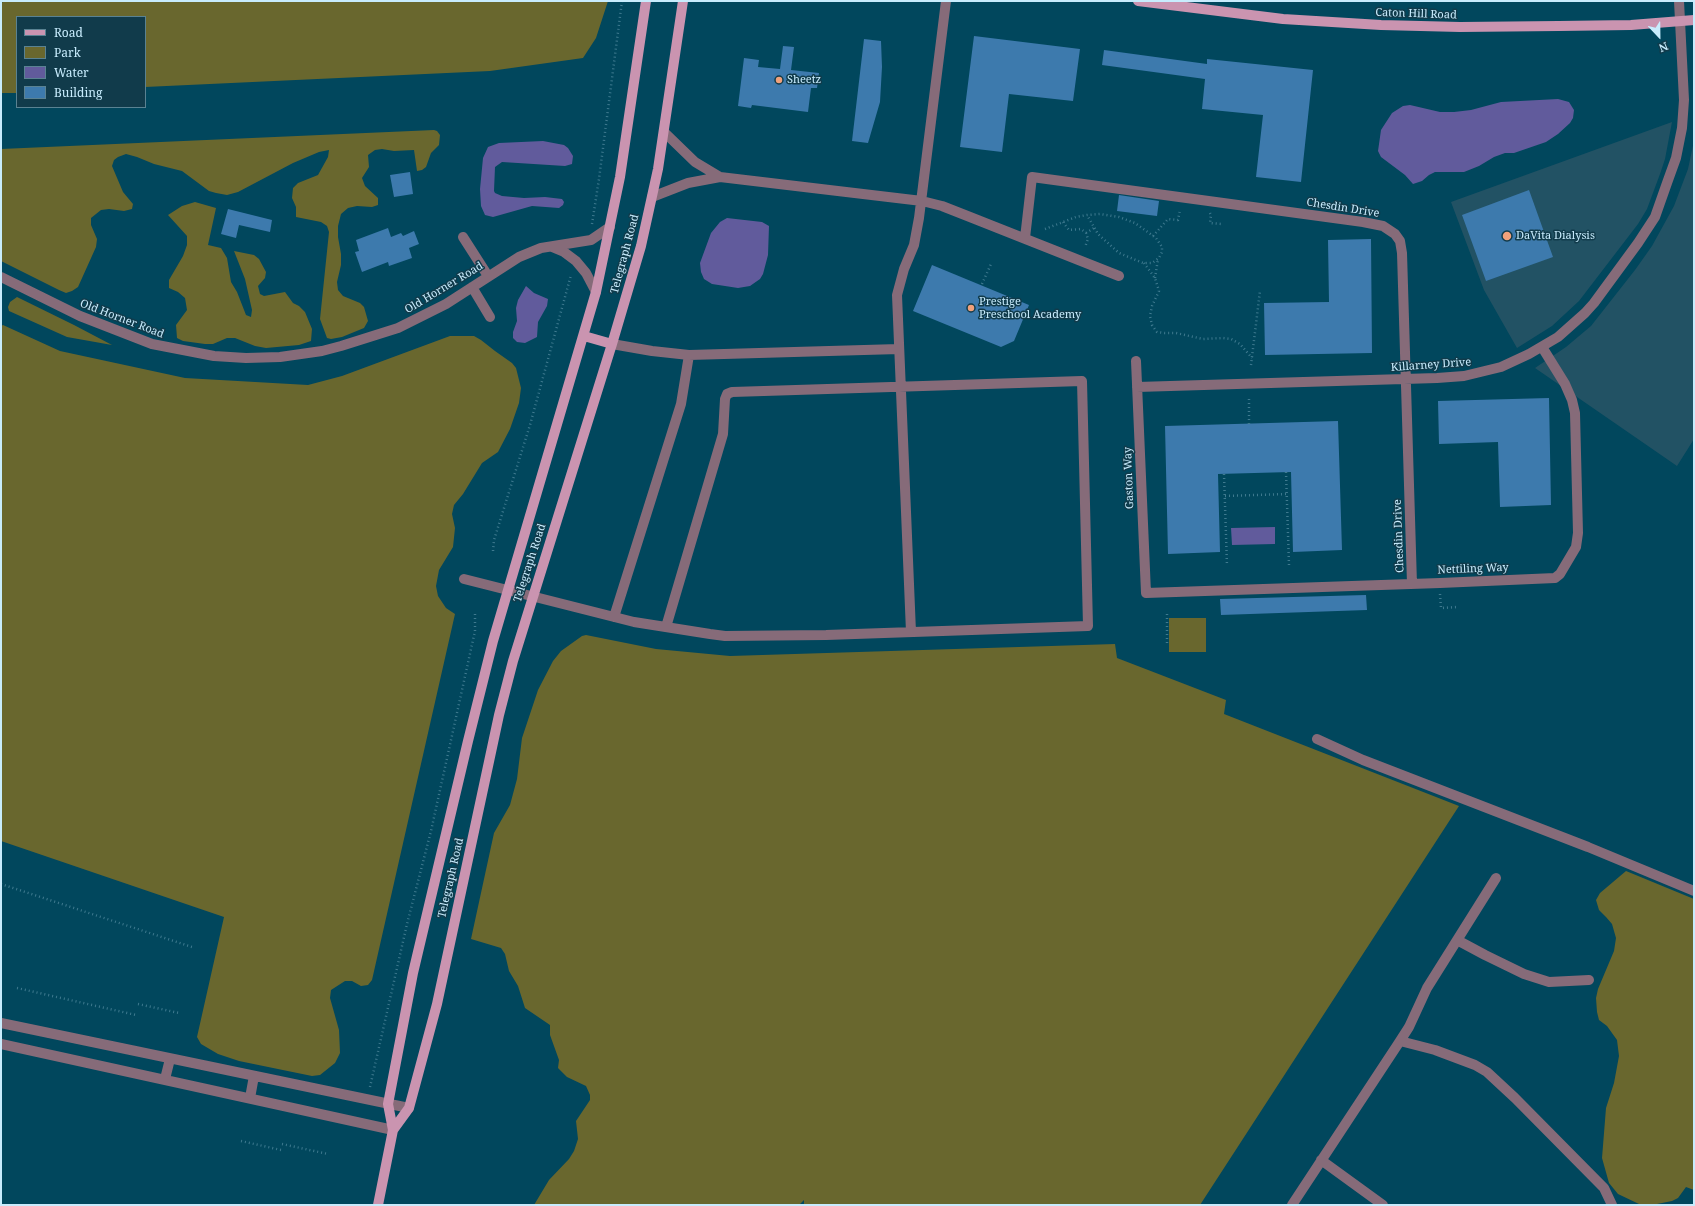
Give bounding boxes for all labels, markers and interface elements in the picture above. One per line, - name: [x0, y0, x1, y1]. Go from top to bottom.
- street label: Caton Hill Road: [1375, 6, 1457, 22]
- legend: [16, 16, 146, 108]
- north arrow: [1639, 16, 1679, 56]
- text: Road: [54, 24, 83, 41]
- text: N: [1657, 39, 1671, 56]
- text: Park: [54, 44, 81, 61]
- text: Water: [54, 64, 89, 81]
- place label: Sheetz: [787, 73, 821, 87]
- marker: Sheetz: [774, 75, 784, 85]
- text: Building: [54, 84, 102, 101]
- street label: Chesdin Drive: [1306, 196, 1380, 220]
- street label: Telegraph Road: [608, 213, 642, 295]
- place label: DaVita Dialysis: [1516, 229, 1595, 243]
- marker: DaVita Dialysis: [1501, 230, 1513, 242]
- street label: Old Horner Road: [402, 259, 486, 317]
- place label: Prestige Preschool Academy: [979, 295, 1081, 321]
- street label: Old Horner Road: [78, 297, 166, 341]
- marker: Prestige Preschool Academy: [966, 303, 976, 313]
- street label: Killarney Drive: [1390, 356, 1472, 374]
- street label: Gaston Way: [1121, 447, 1137, 509]
- street label: Chesdin Drive: [1391, 499, 1407, 573]
- street label: Telegraph Road: [511, 522, 549, 604]
- street label: Nettiling Way: [1437, 561, 1509, 577]
- street label: Telegraph Road: [435, 837, 467, 919]

